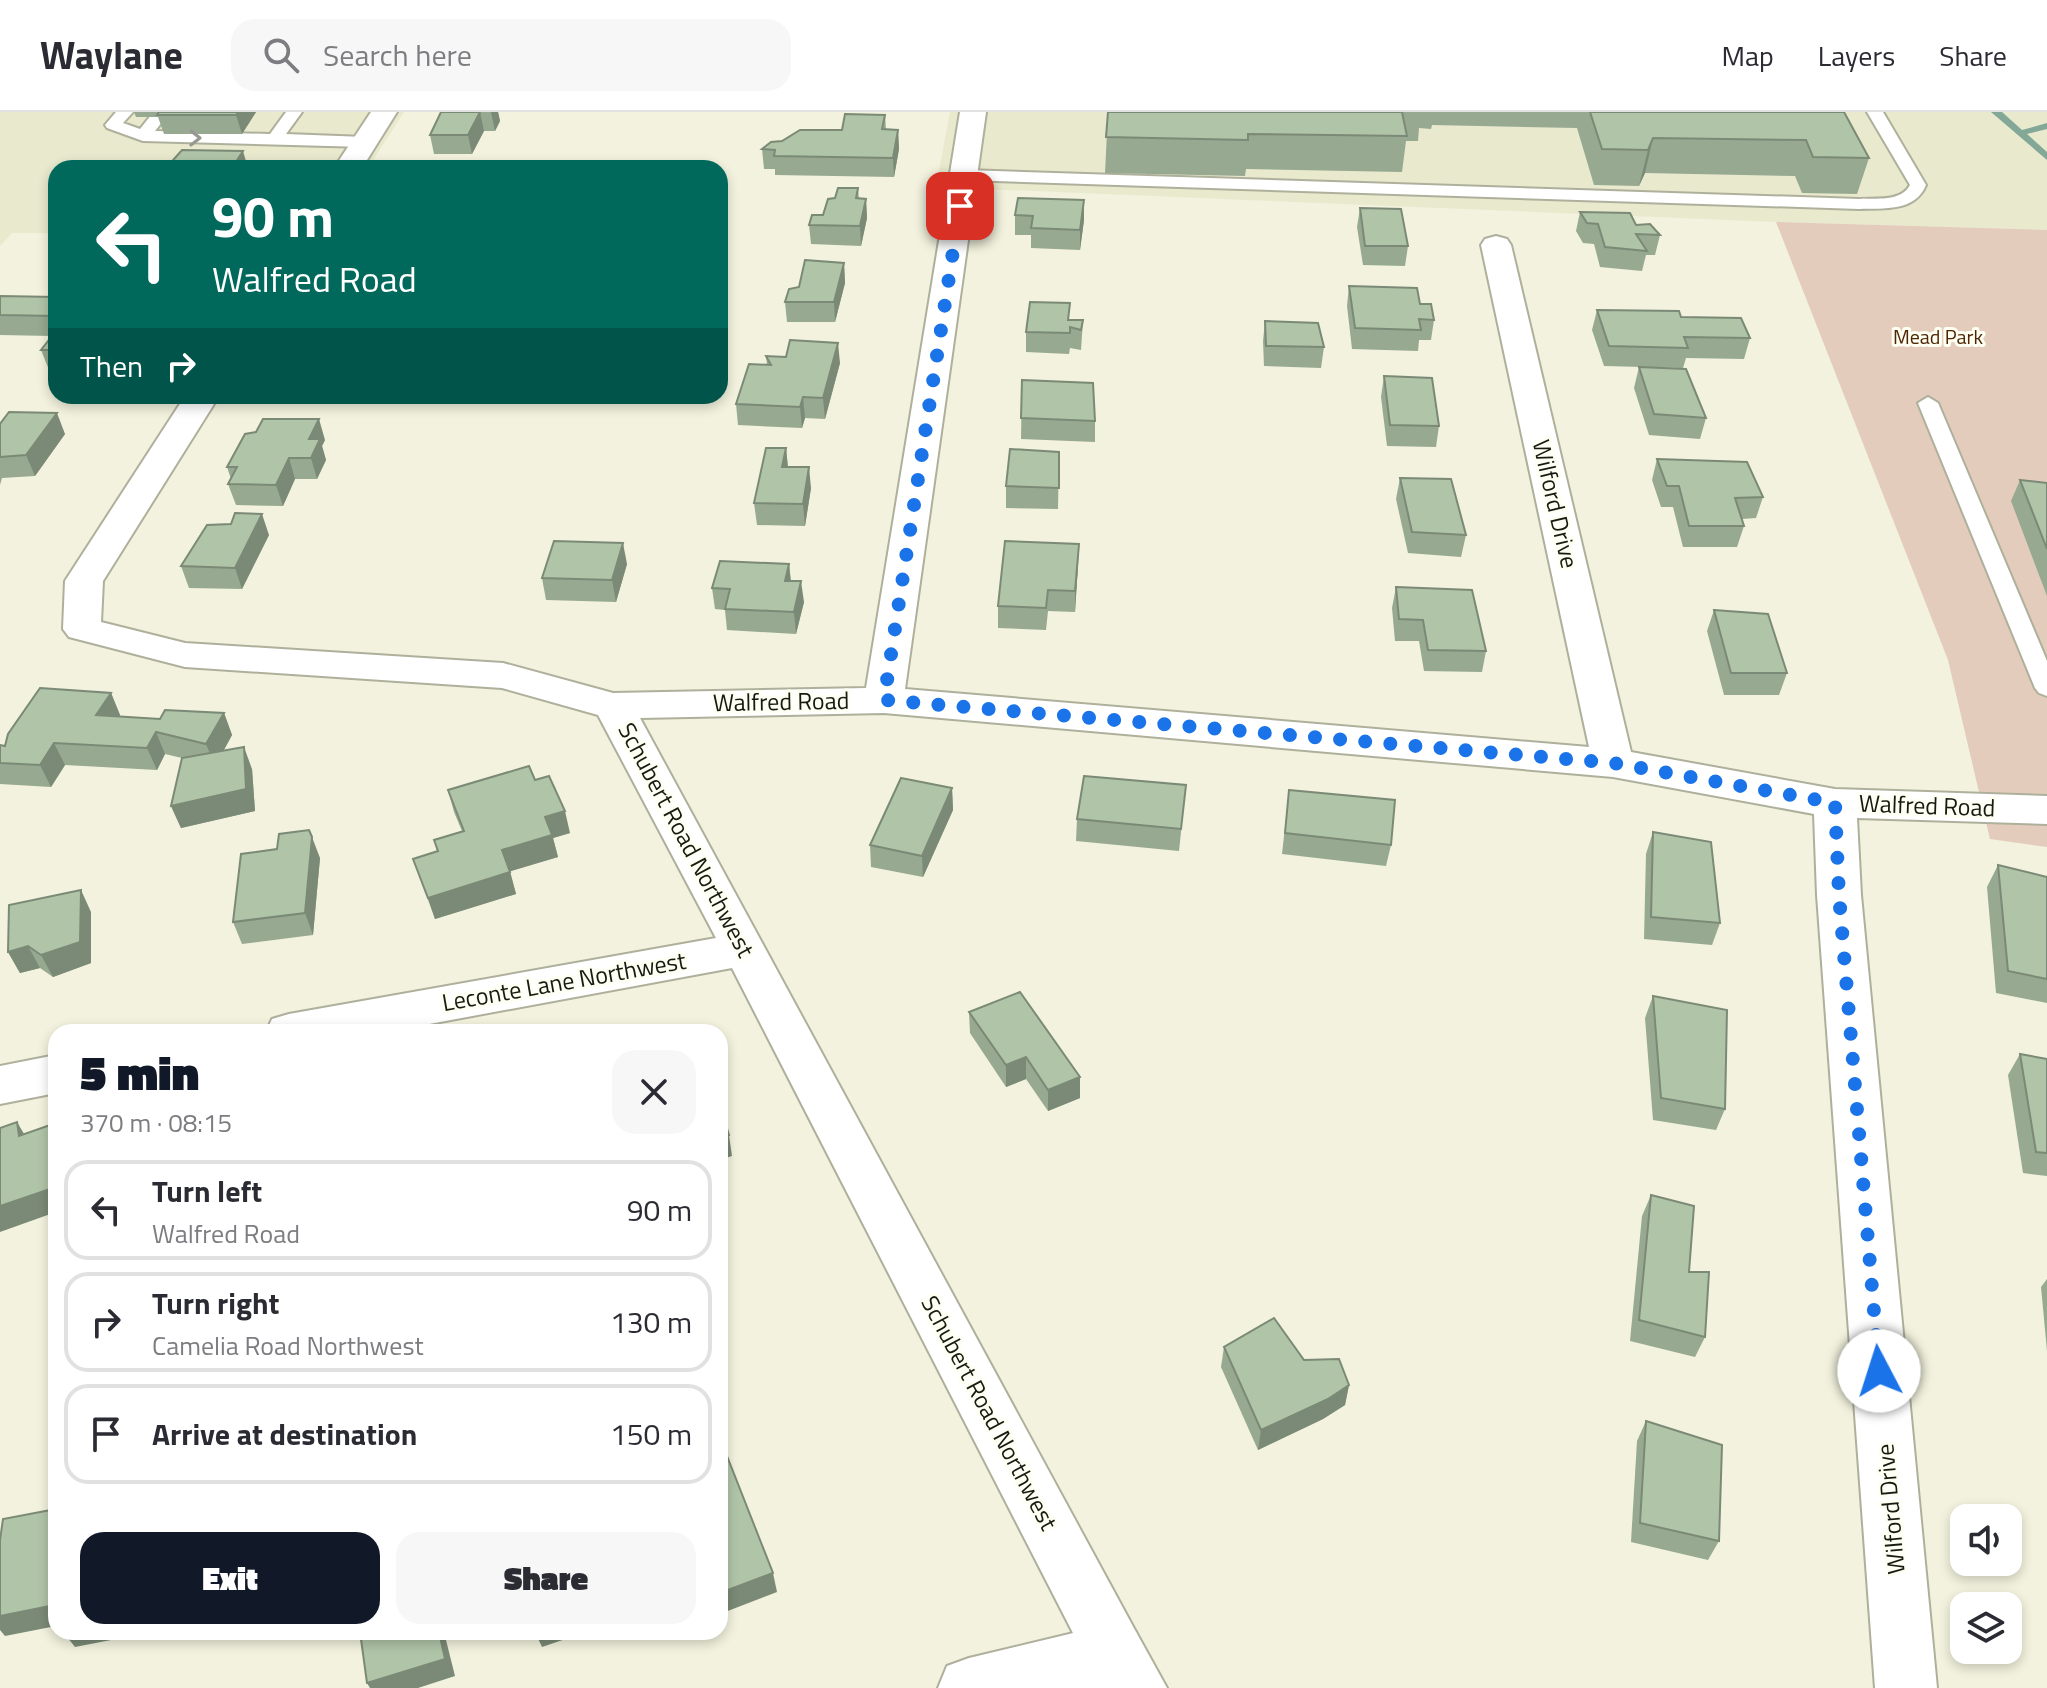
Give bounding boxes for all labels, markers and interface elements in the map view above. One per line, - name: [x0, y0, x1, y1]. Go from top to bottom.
- search box: [231, 19, 791, 91]
- text: Waylane: [40, 26, 183, 84]
- text: Search here: [323, 32, 472, 78]
- icon: search: [259, 33, 303, 77]
- text: Map: [1721, 34, 1774, 77]
- text: Layers: [1818, 34, 1895, 77]
- text: Share: [1939, 34, 2007, 77]
- one-way arrow: [189, 129, 202, 146]
- pin: [926, 172, 994, 240]
- text: 90 m: [212, 174, 334, 259]
- icon: arrive: [938, 184, 982, 228]
- icon: left: [80, 192, 184, 296]
- text: Walfred Road: [212, 251, 417, 306]
- park label: Mead Park: [1893, 321, 1983, 352]
- text: Then: [80, 343, 143, 389]
- icon: right: [159, 344, 203, 388]
- street label: Wilford Drive: [1524, 436, 1588, 572]
- street label: Walfred Road: [712, 682, 850, 720]
- street label: Schubert Road Northwest: [610, 716, 764, 964]
- street label: Walfred Road: [1858, 785, 1996, 825]
- street label: Leconte Lane Northwest: [439, 942, 689, 1020]
- text: 5 min: [80, 1036, 199, 1109]
- button: close: [612, 1050, 696, 1134]
- text: 370 m · 08:15: [80, 1103, 232, 1142]
- text: Turn left: [152, 1168, 262, 1214]
- text: 90 m: [627, 1187, 692, 1233]
- icon: left: [84, 1188, 128, 1232]
- text: Walfred Road: [152, 1214, 300, 1253]
- text: Turn right: [152, 1280, 280, 1326]
- street label: Schubert Road Northwest: [913, 1289, 1067, 1537]
- text: 130 m: [610, 1299, 692, 1345]
- icon: right: [84, 1300, 128, 1344]
- text: Camelia Road Northwest: [152, 1326, 424, 1365]
- position arrow: [1837, 1329, 1921, 1413]
- text: Arrive at destination: [152, 1411, 417, 1457]
- text: 150 m: [610, 1411, 692, 1457]
- icon: arrive: [84, 1412, 128, 1456]
- street label: Wilford Drive: [1866, 1442, 1914, 1576]
- map controls: [1950, 1504, 2022, 1664]
- button: sound: [1950, 1504, 2022, 1576]
- button: Exit: [80, 1532, 380, 1624]
- button: Share: [396, 1532, 696, 1624]
- button: layers: [1950, 1592, 2022, 1664]

